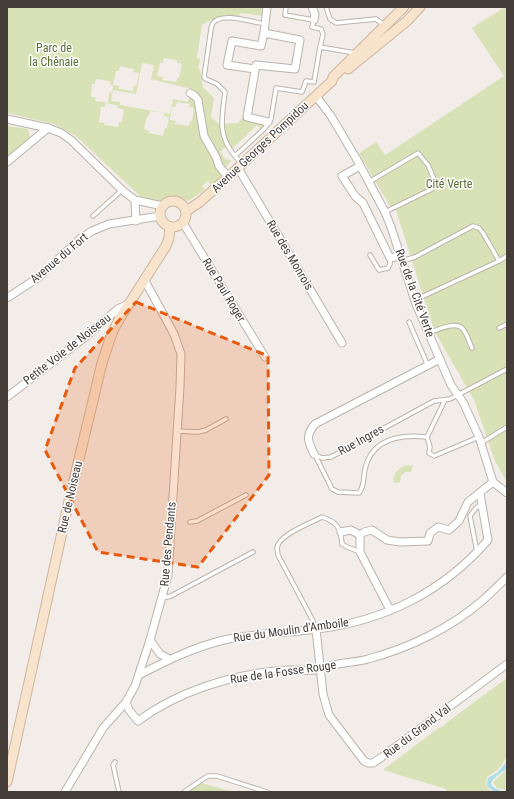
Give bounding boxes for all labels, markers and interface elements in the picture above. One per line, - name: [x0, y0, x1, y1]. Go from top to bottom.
- park label: Parc de la Chênaie: [29, 41, 79, 69]
- street label: Avenue Georges Pompidou: [209, 98, 312, 196]
- park label: Cité Verte: [426, 177, 473, 191]
- street label: Rue des Monrois: [264, 218, 316, 292]
- street label: Avenue du Fort: [27, 230, 91, 286]
- street label: Rue de la Cité Verte: [393, 247, 438, 339]
- street label: Rue Paul Roger: [200, 256, 249, 325]
- street label: Petite Voie de Noiseau: [20, 310, 114, 388]
- street label: Rue Ingres: [336, 422, 386, 458]
- street label: Rue de Noiseau: [55, 459, 85, 535]
- street label: Rue des Pendants: [157, 501, 179, 587]
- street label: Rue du Moulin d'Amboile: [232, 615, 350, 645]
- street label: Rue de la Fosse Rouge: [229, 658, 337, 686]
- street label: Rue du Grand Val: [381, 701, 453, 761]

